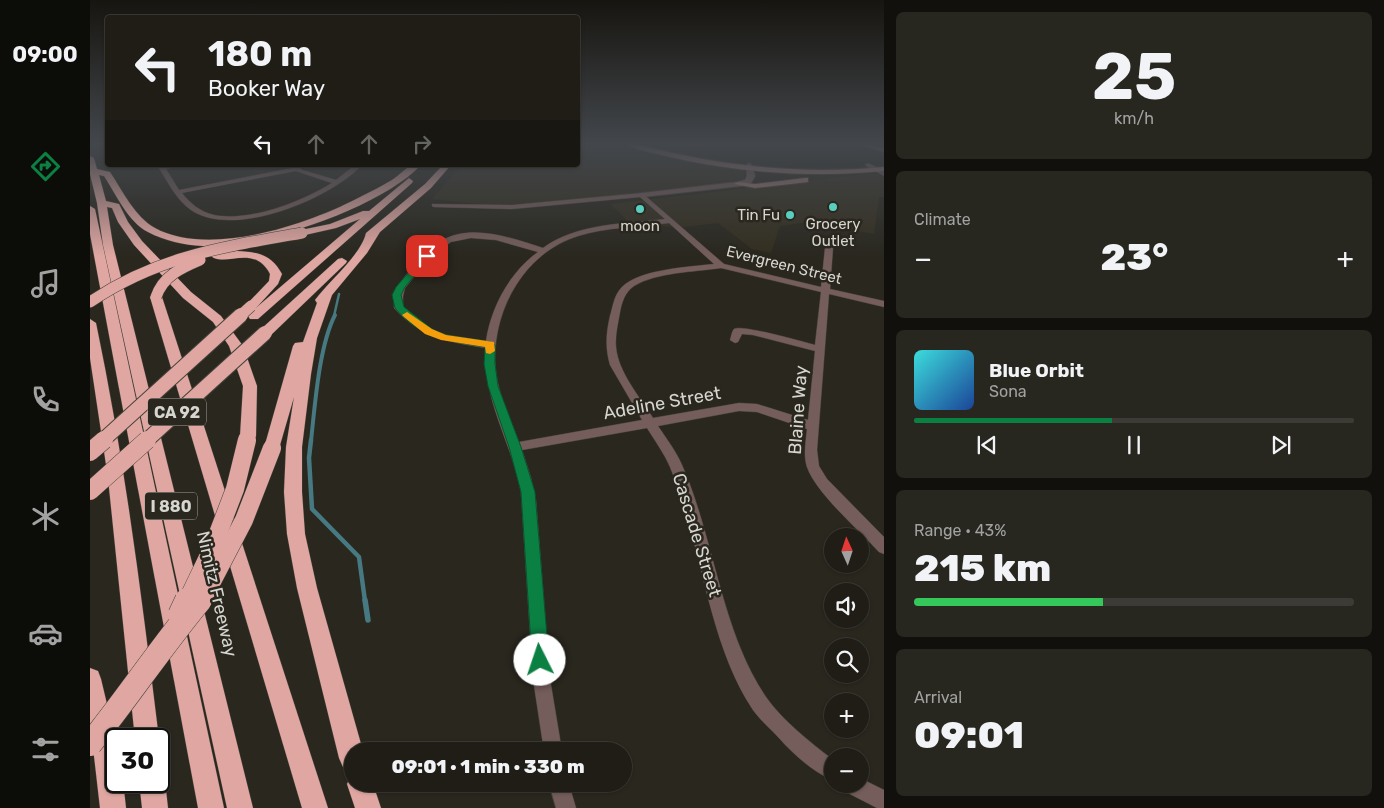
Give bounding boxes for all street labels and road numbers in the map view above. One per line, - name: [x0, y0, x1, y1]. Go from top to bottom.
- street label: Evergreen Street: [724, 242, 844, 288]
- street label: Blaine Way: [784, 365, 812, 455]
- street label: Adeline Street: [602, 382, 722, 424]
- road number: CA 92: [148, 398, 206, 426]
- street label: Cascade Street: [668, 470, 726, 600]
- road number: I 880: [145, 492, 197, 520]
- street label: Nimitz Freeway: [192, 529, 242, 659]

